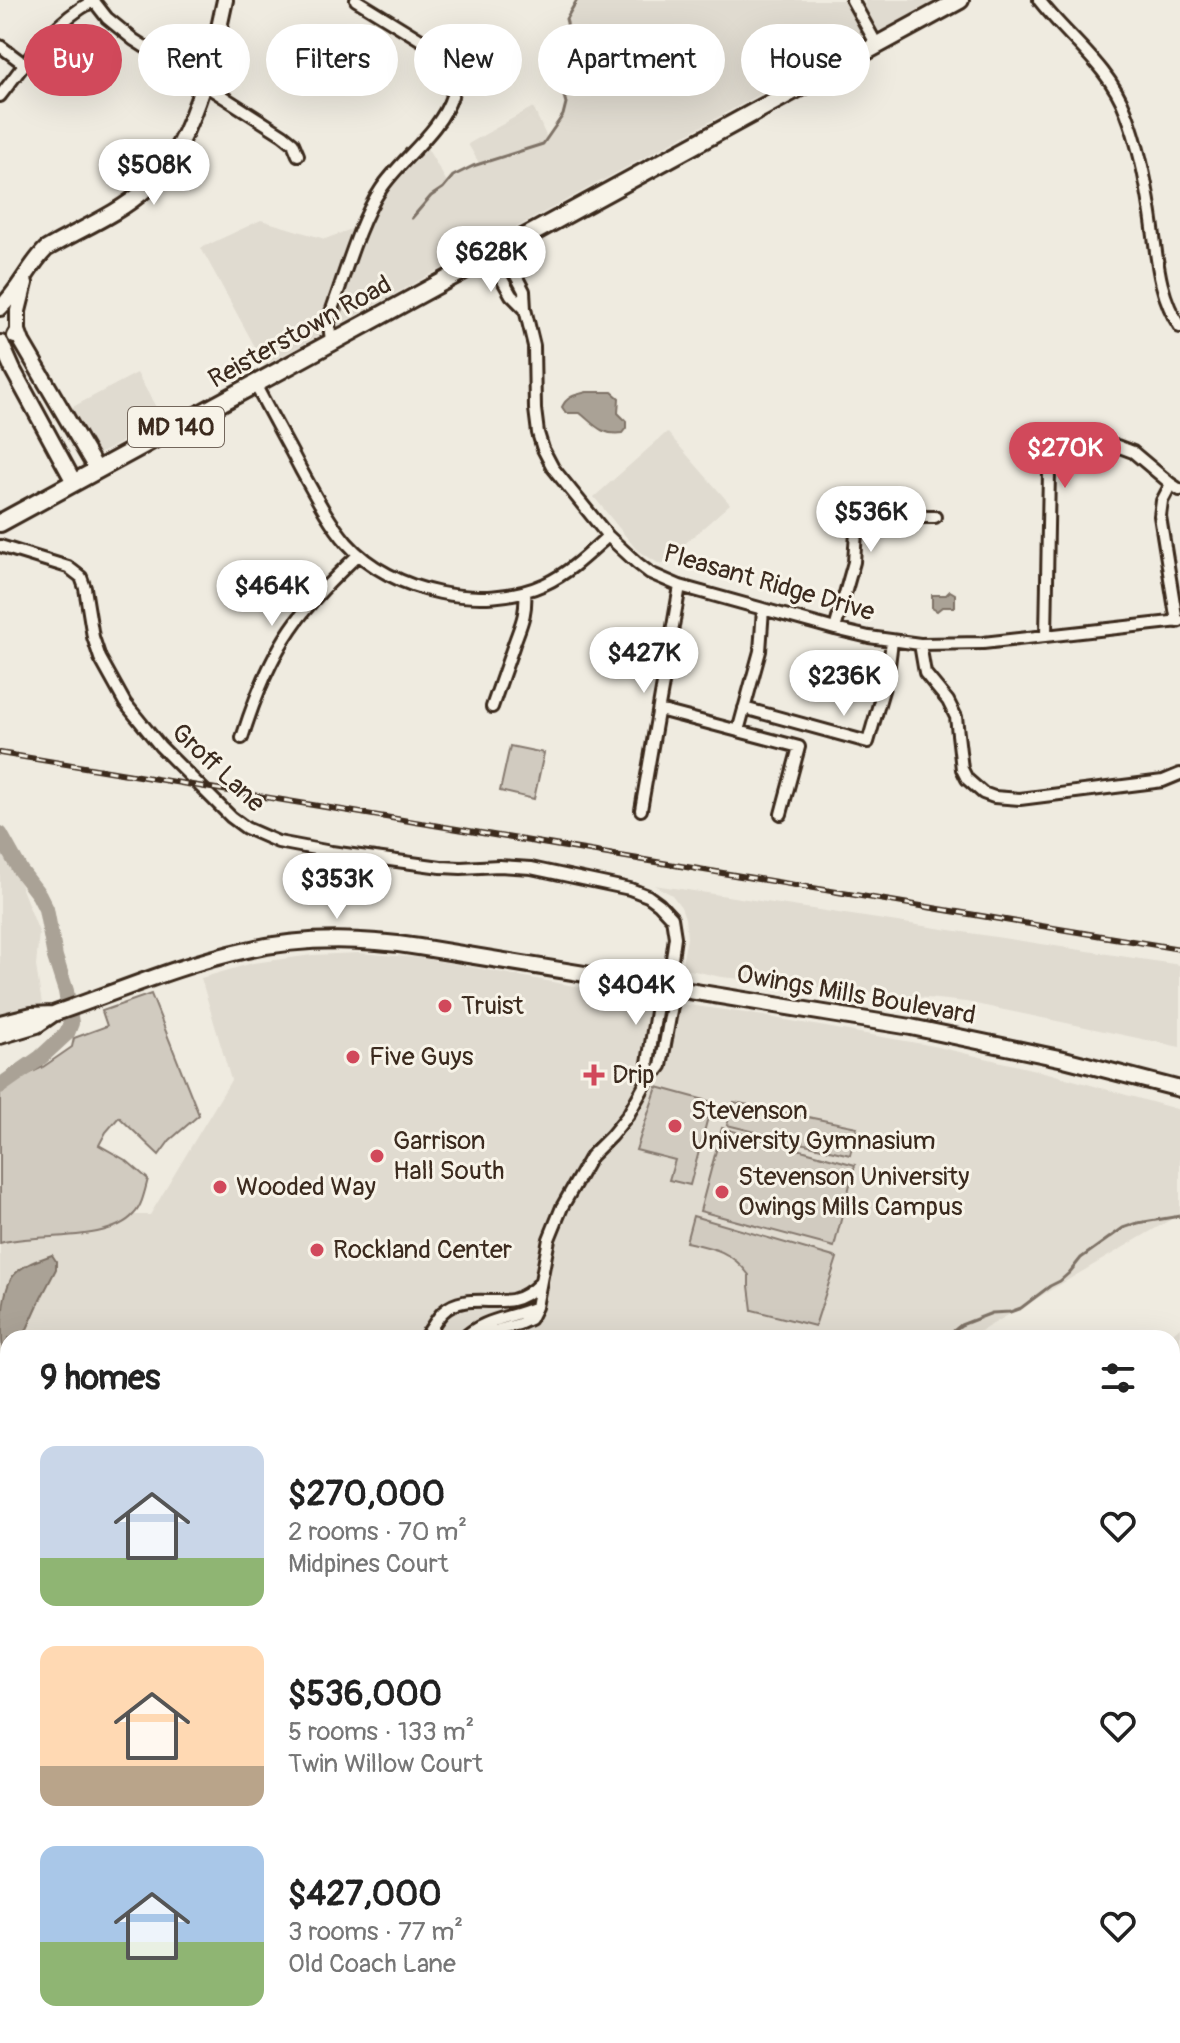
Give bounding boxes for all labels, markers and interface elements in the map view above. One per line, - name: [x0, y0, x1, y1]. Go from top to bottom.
- chip: Buy: [24, 24, 122, 96]
- chip: Rent: [138, 24, 250, 96]
- chip: Filters: [266, 24, 398, 96]
- chip: New: [414, 24, 522, 96]
- chip: Apartment: [538, 24, 725, 96]
- chip: House: [741, 24, 870, 96]
- pin: $508K: [98, 139, 210, 207]
- text: $508K: [117, 149, 191, 181]
- pin: $628K: [435, 226, 547, 294]
- text: $628K: [455, 236, 527, 268]
- street label: Reisterstown Road: [203, 268, 397, 396]
- road number: MD 140: [128, 407, 224, 447]
- pin: $270K: [1009, 422, 1121, 490]
- text: $270K: [1027, 432, 1103, 464]
- pin: $536K: [815, 486, 927, 554]
- text: $536K: [834, 496, 908, 528]
- street label: Pleasant Ridge Drive: [660, 538, 878, 629]
- pin: $464K: [216, 560, 328, 628]
- text: $464K: [234, 570, 310, 602]
- pin: $427K: [588, 627, 700, 695]
- text: $427K: [607, 637, 681, 669]
- pin: $236K: [788, 650, 900, 718]
- text: $236K: [807, 660, 881, 692]
- street label: Groff Lane: [165, 717, 272, 819]
- pin: $353K: [281, 853, 393, 921]
- text: $353K: [301, 863, 373, 895]
- street label: Owings Mills Boulevard: [734, 958, 978, 1032]
- pin: $404K: [580, 959, 692, 1027]
- text: $404K: [597, 969, 675, 1001]
- place label: Truist: [461, 990, 524, 1022]
- marker: Truist: [436, 997, 454, 1015]
- place label: Five Guys: [369, 1041, 474, 1073]
- marker: Five Guys: [344, 1048, 362, 1066]
- place label: Drip: [612, 1059, 654, 1091]
- marker: Drip: [583, 1064, 605, 1086]
- place label: Stevenson University Gymnasium: [691, 1095, 935, 1157]
- marker: Stevenson University Gymnasium: [666, 1117, 684, 1135]
- place label: Garrison Hall South: [393, 1125, 504, 1187]
- marker: Garrison Hall South: [368, 1147, 386, 1165]
- place label: Stevenson University Owings Mills Campus: [738, 1161, 969, 1223]
- place label: Wooded Way: [236, 1171, 376, 1203]
- marker: Wooded Way: [211, 1178, 229, 1196]
- marker: Stevenson University Owings Mills Campus: [713, 1183, 731, 1201]
- place label: Rockland Center: [333, 1234, 513, 1266]
- marker: Rockland Center: [308, 1241, 326, 1259]
- icon: filters: [1096, 1356, 1140, 1400]
- text: 9 homes: [40, 1357, 160, 1400]
- text: $270,000: [288, 1473, 445, 1516]
- icon: home: [104, 1478, 200, 1574]
- icon: heart: [1096, 1504, 1140, 1548]
- text: 2 rooms · 70 m²: [288, 1516, 467, 1548]
- text: Midpines Court: [288, 1548, 448, 1580]
- text: $536,000: [288, 1673, 442, 1716]
- icon: home: [104, 1678, 200, 1774]
- icon: heart: [1096, 1704, 1140, 1748]
- text: 5 rooms · 133 m²: [288, 1716, 474, 1748]
- text: Twin Willow Court: [288, 1748, 483, 1780]
- text: $427,000: [288, 1873, 441, 1916]
- icon: home: [104, 1878, 200, 1974]
- icon: heart: [1096, 1904, 1140, 1948]
- text: 3 rooms · 77 m²: [288, 1916, 463, 1948]
- text: Old Coach Lane: [288, 1948, 456, 1980]

